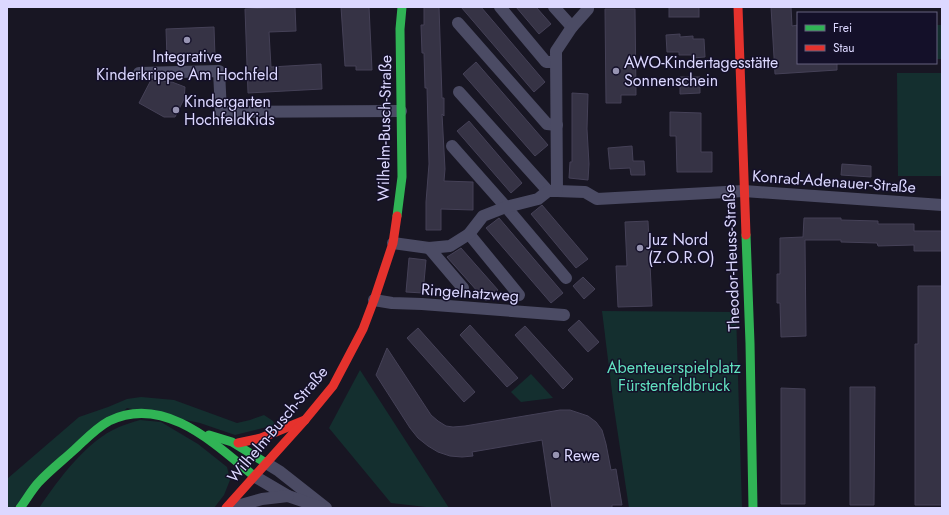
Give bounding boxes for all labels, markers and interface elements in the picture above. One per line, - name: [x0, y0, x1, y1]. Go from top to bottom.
- legend: [797, 12, 937, 64]
- text: Frei: [833, 19, 852, 37]
- marker: Integrative Kinderkrippe Am Hochfeld: [182, 35, 192, 45]
- text: Stau: [833, 39, 855, 57]
- place label: Integrative Kinderkrippe Am Hochfeld: [96, 45, 278, 86]
- place label: AWO-Kindertagesstätte Sonnenschein: [624, 51, 778, 92]
- street label: Wilhelm-Busch-Straße: [372, 55, 397, 201]
- marker: AWO-Kindertagesstätte Sonnenschein: [611, 66, 621, 76]
- place label: Kindergarten HochfeldKids: [184, 90, 275, 131]
- marker: Kindergarten HochfeldKids: [171, 105, 181, 115]
- street label: Konrad-Adenauer-Straße: [751, 164, 917, 199]
- street label: Theodor-Heuss-Straße: [717, 184, 746, 332]
- place label: Juz Nord (Z.O.R.O): [646, 228, 715, 269]
- marker: Juz Nord (Z.O.R.O): [635, 243, 645, 253]
- street label: Ringelnatzweg: [420, 278, 520, 307]
- park label: Abenteuerspielplatz Fürstenfeldbruck: [607, 356, 742, 397]
- street label: Wilhelm-Busch-Straße: [222, 361, 333, 488]
- place label: Rewe: [564, 444, 600, 467]
- marker: Rewe: [551, 450, 561, 460]

